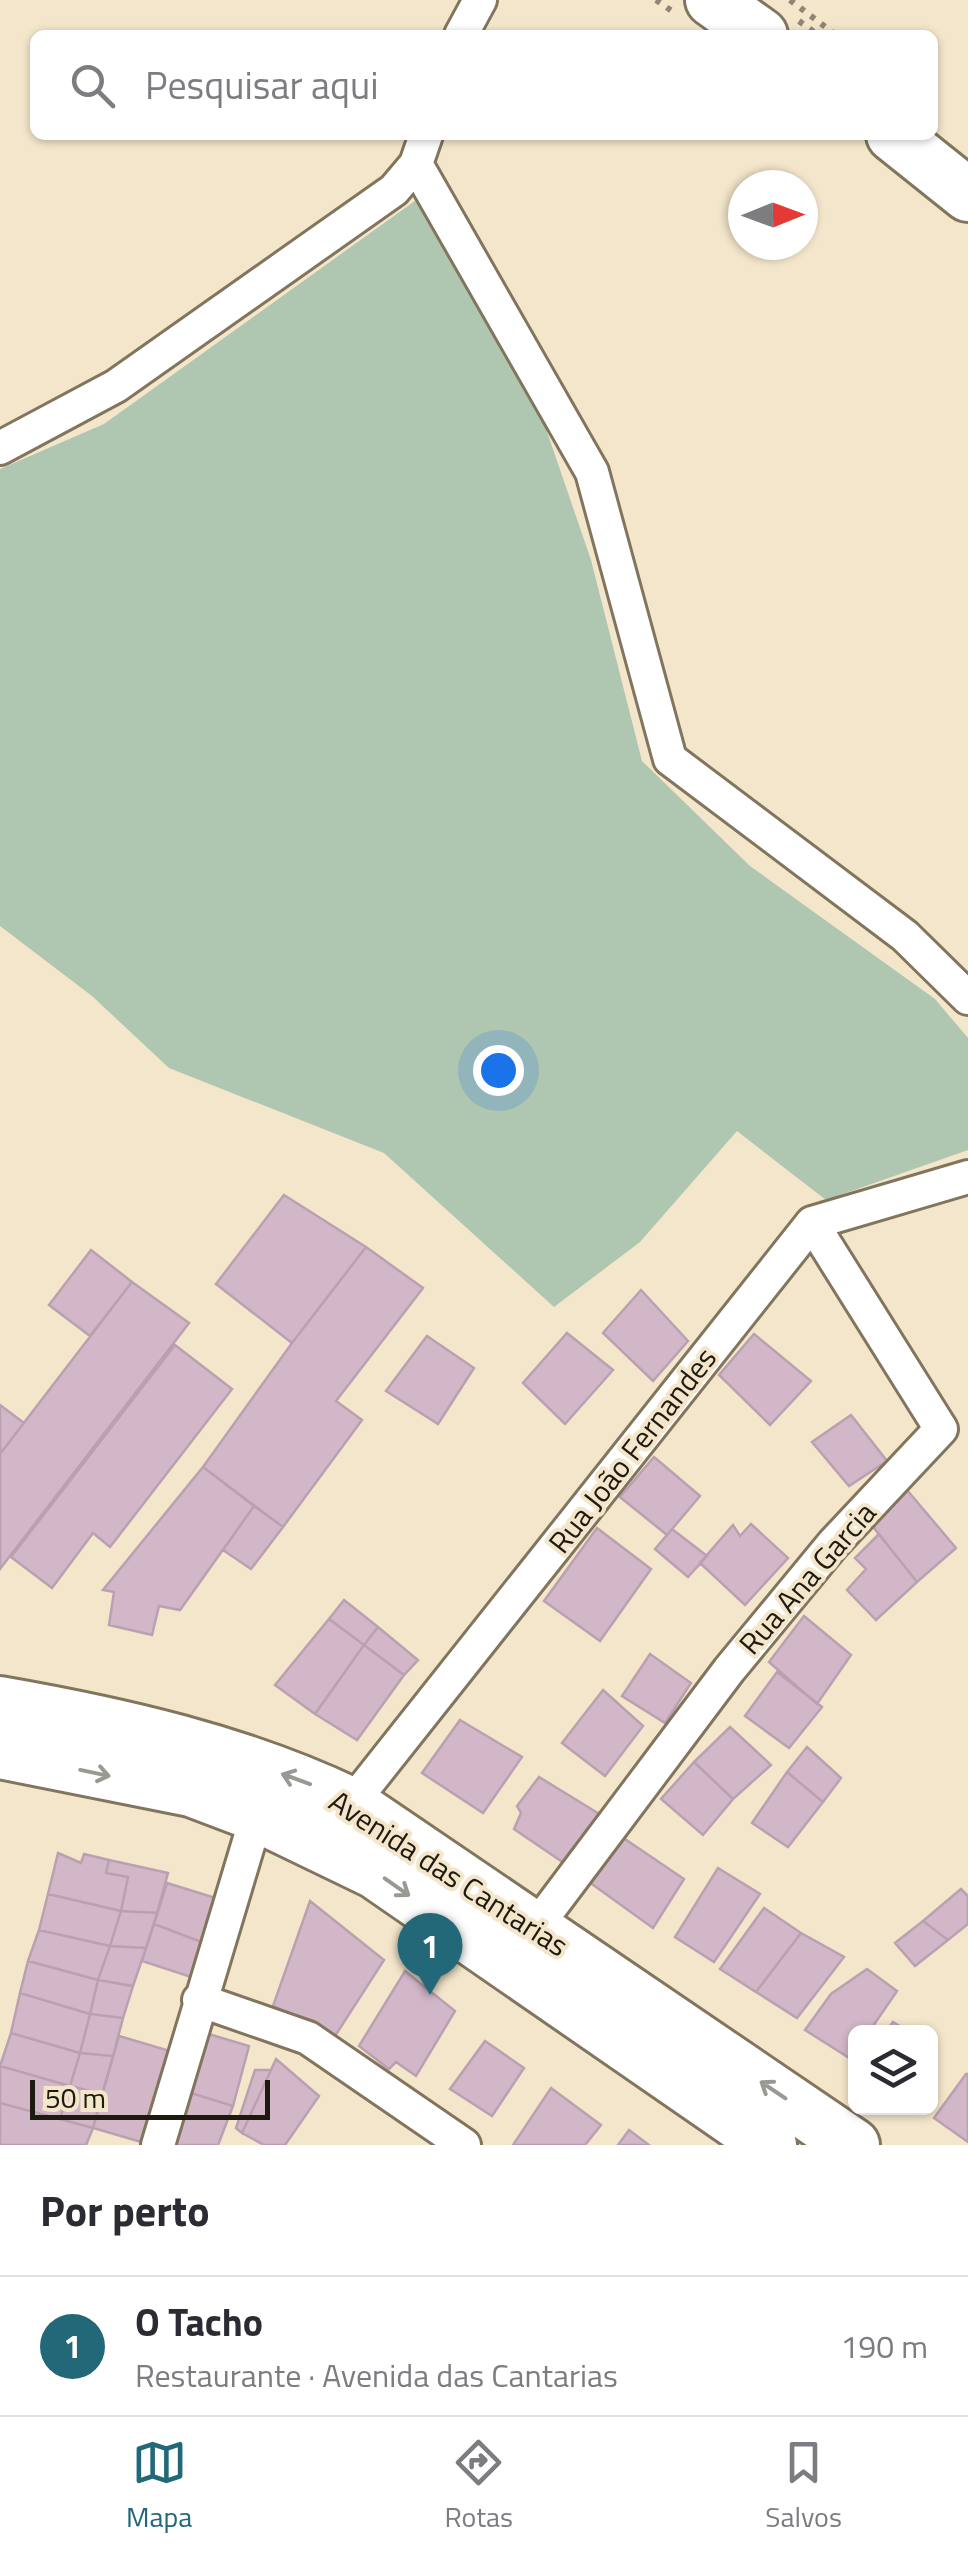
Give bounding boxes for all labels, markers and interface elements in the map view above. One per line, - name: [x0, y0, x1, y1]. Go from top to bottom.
- search box: [30, 30, 938, 140]
- text: Pesquisar aqui: [145, 56, 378, 114]
- icon: search: [65, 58, 120, 113]
- north arrow: [728, 170, 818, 260]
- your location: [473, 1045, 524, 1096]
- street label: Rua João Fernandes: [537, 1337, 727, 1563]
- street label: Rua Ana Garcia: [727, 1491, 887, 1665]
- one-way arrow: [78, 1764, 110, 1783]
- one-way arrow: [281, 1769, 312, 1787]
- street label: Avenida das Cantarias: [320, 1778, 578, 1968]
- one-way arrow: [382, 1876, 410, 1897]
- pin: 1: [398, 1912, 462, 1995]
- map controls: [848, 2025, 938, 2115]
- button: layers: [848, 2025, 938, 2115]
- scale bar: [30, 2075, 270, 2120]
- text: 50 m: [45, 2076, 106, 2119]
- one-way arrow: [759, 2080, 787, 2101]
- text: Por perto: [40, 2178, 209, 2242]
- text: O Tacho: [135, 2293, 263, 2351]
- text: 1: [64, 2322, 81, 2370]
- text: 190 m: [840, 2322, 928, 2370]
- text: Restaurante · Avenida das Cantarias: [135, 2351, 618, 2399]
- tab: Mapa: [126, 2435, 192, 2538]
- tab: Rotas: [445, 2435, 513, 2538]
- tab: Salvos: [765, 2435, 842, 2538]

